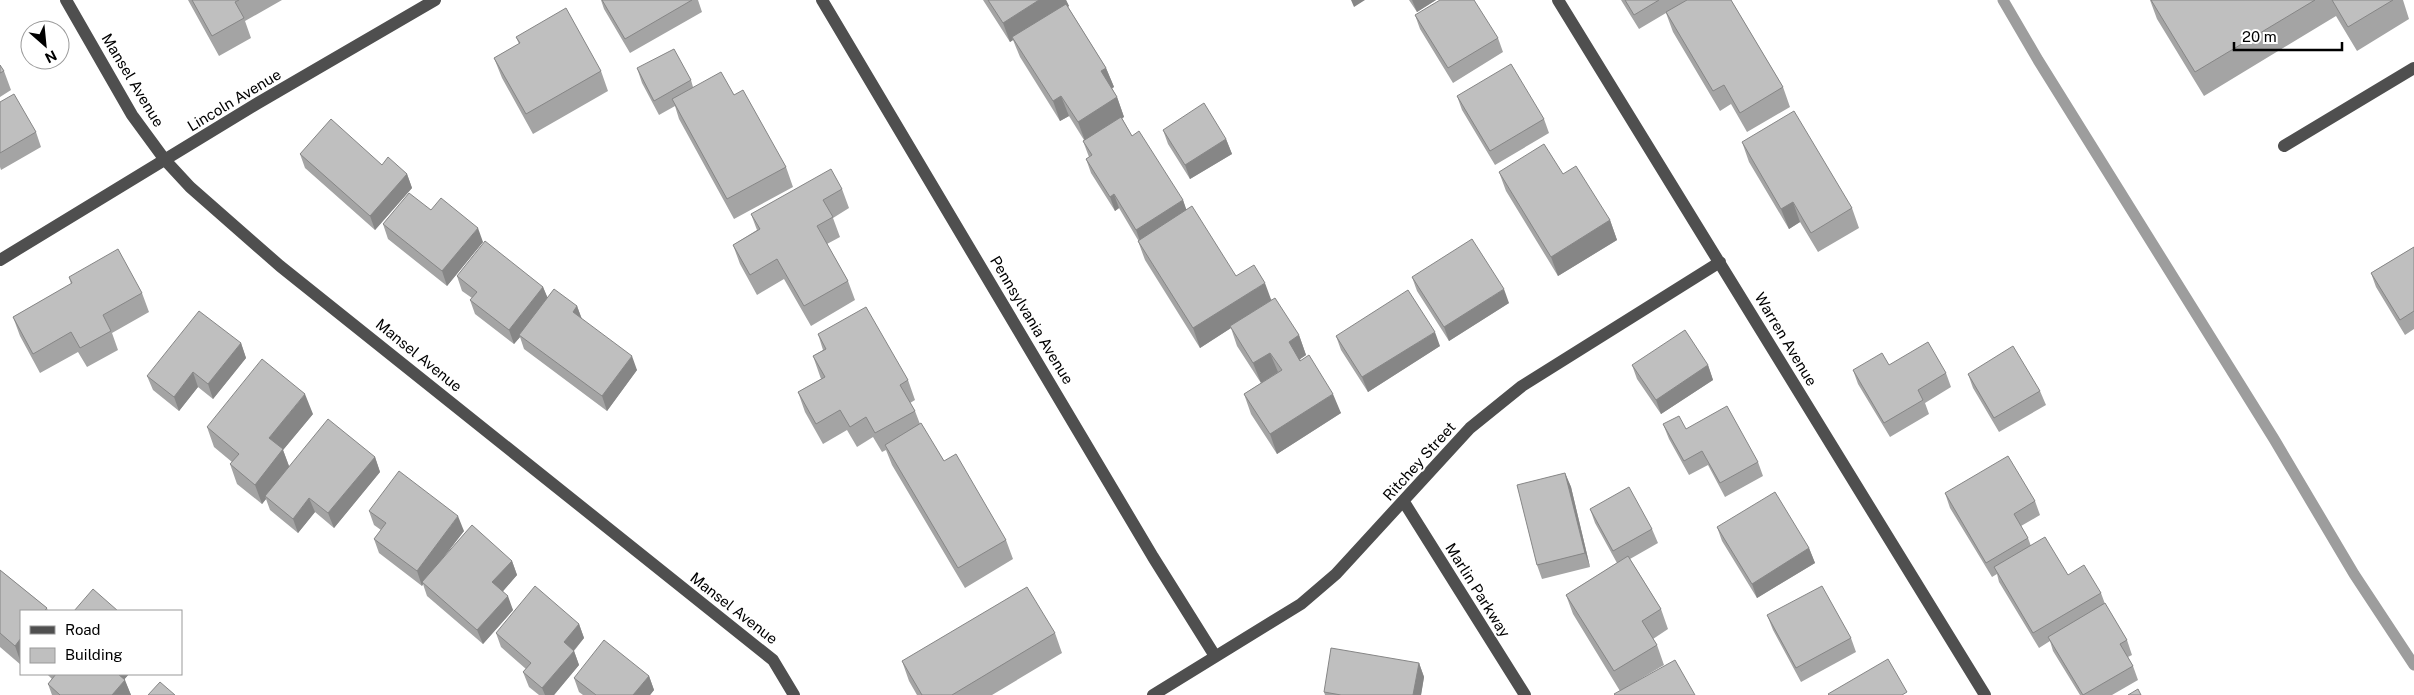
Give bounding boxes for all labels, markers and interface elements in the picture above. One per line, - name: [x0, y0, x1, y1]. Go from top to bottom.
- north arrow: [20, 20, 70, 70]
- scale bar: [2234, 20, 2342, 52]
- text: 20 m: [2242, 28, 2277, 45]
- street label: Mansel Avenue: [98, 30, 168, 130]
- text: N: [42, 47, 59, 66]
- street label: Lincoln Avenue: [184, 65, 284, 135]
- street label: Pennsylvania Avenue: [987, 253, 1077, 387]
- street label: Warren Avenue: [1751, 289, 1821, 389]
- street label: Mansel Avenue: [372, 315, 466, 395]
- street label: Ritchey Street: [1379, 418, 1459, 504]
- street label: Marlin Parkway: [1442, 540, 1514, 640]
- street label: Mansel Avenue: [687, 569, 781, 647]
- legend: [20, 610, 182, 675]
- text: Road: [65, 621, 101, 638]
- text: Building: [65, 646, 123, 663]

